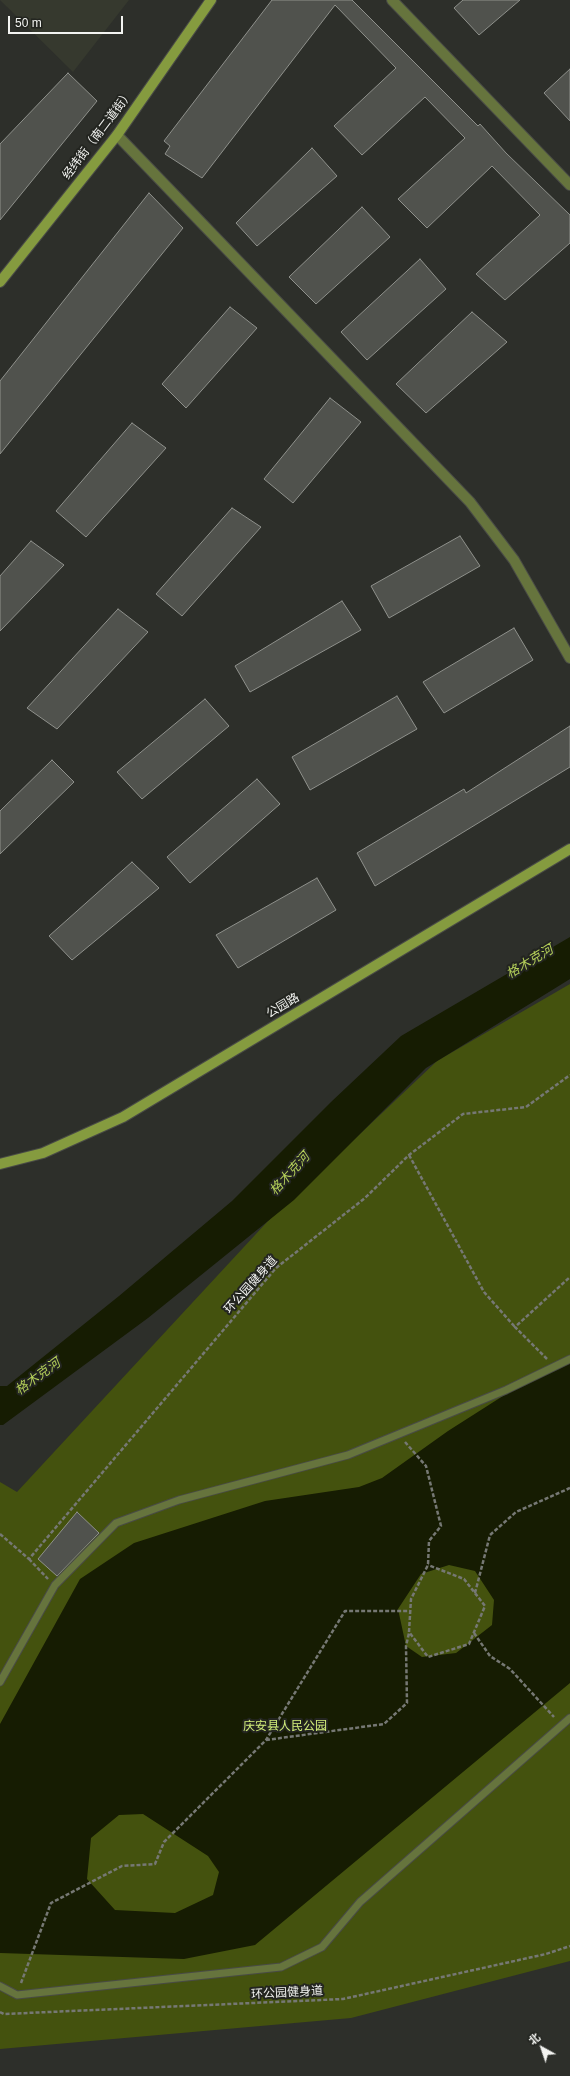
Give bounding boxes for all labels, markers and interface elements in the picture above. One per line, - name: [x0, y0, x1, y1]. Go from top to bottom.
- scale bar: [10, 8, 125, 34]
- text: 50 m: [15, 16, 42, 30]
- street label: 经纬街（南二道街）: [60, 88, 136, 182]
- water label: 格木克河: [504, 942, 556, 982]
- street label: 公园路: [264, 991, 302, 1021]
- water label: 格木克河: [267, 1149, 313, 1199]
- street label: 环公园健身道: [222, 1253, 280, 1317]
- water label: 格木克河: [12, 1355, 64, 1399]
- park label: 庆安县人民公园: [243, 1720, 327, 1734]
- street label: 环公园健身道: [251, 1984, 323, 2002]
- north arrow: [522, 2028, 562, 2068]
- text: 北: [526, 2031, 542, 2047]

